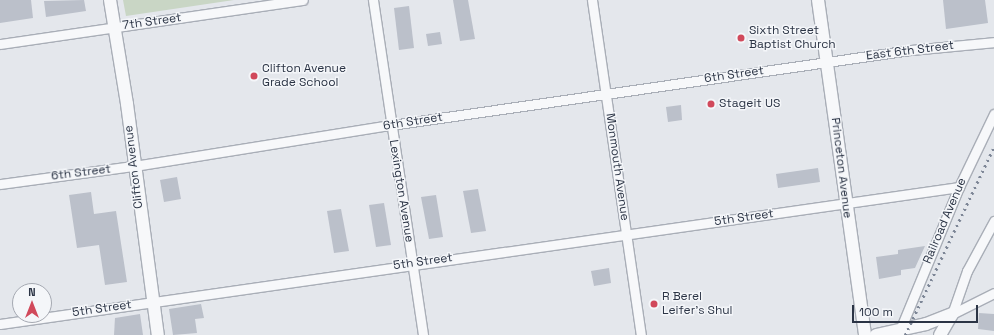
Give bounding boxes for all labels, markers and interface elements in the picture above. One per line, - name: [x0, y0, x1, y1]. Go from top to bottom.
- street label: 7th Street: [122, 11, 182, 33]
- place label: Sixth Street Baptist Church: [749, 24, 836, 52]
- marker: Sixth Street Baptist Church: [736, 33, 746, 43]
- street label: East 6th Street: [865, 38, 955, 64]
- place label: Clifton Avenue Grade School: [262, 62, 346, 90]
- street label: 6th Street: [703, 64, 765, 86]
- marker: Clifton Avenue Grade School: [249, 71, 259, 81]
- place label: Stageit US: [719, 97, 780, 111]
- marker: Stageit US: [706, 99, 716, 109]
- street label: 6th Street: [382, 110, 444, 134]
- street label: Monmouth Avenue: [602, 112, 632, 222]
- street label: Princeton Avenue: [828, 117, 854, 219]
- street label: Clifton Avenue: [122, 124, 146, 210]
- street label: Lexington Avenue: [386, 139, 416, 243]
- street label: 6th Street: [50, 162, 112, 184]
- street label: Railroad Avenue: [920, 176, 970, 266]
- street label: 5th Street: [713, 207, 775, 229]
- street label: 5th Street: [392, 251, 454, 273]
- north arrow: [12, 283, 52, 323]
- text: N: [28, 285, 36, 299]
- place label: R Berel Leifer's Shul: [662, 290, 732, 318]
- scale bar: [854, 297, 980, 323]
- street label: 5th Street: [71, 298, 133, 320]
- marker: R Berel Leifer's Shul: [649, 299, 659, 309]
- text: 100 m: [859, 304, 893, 320]

